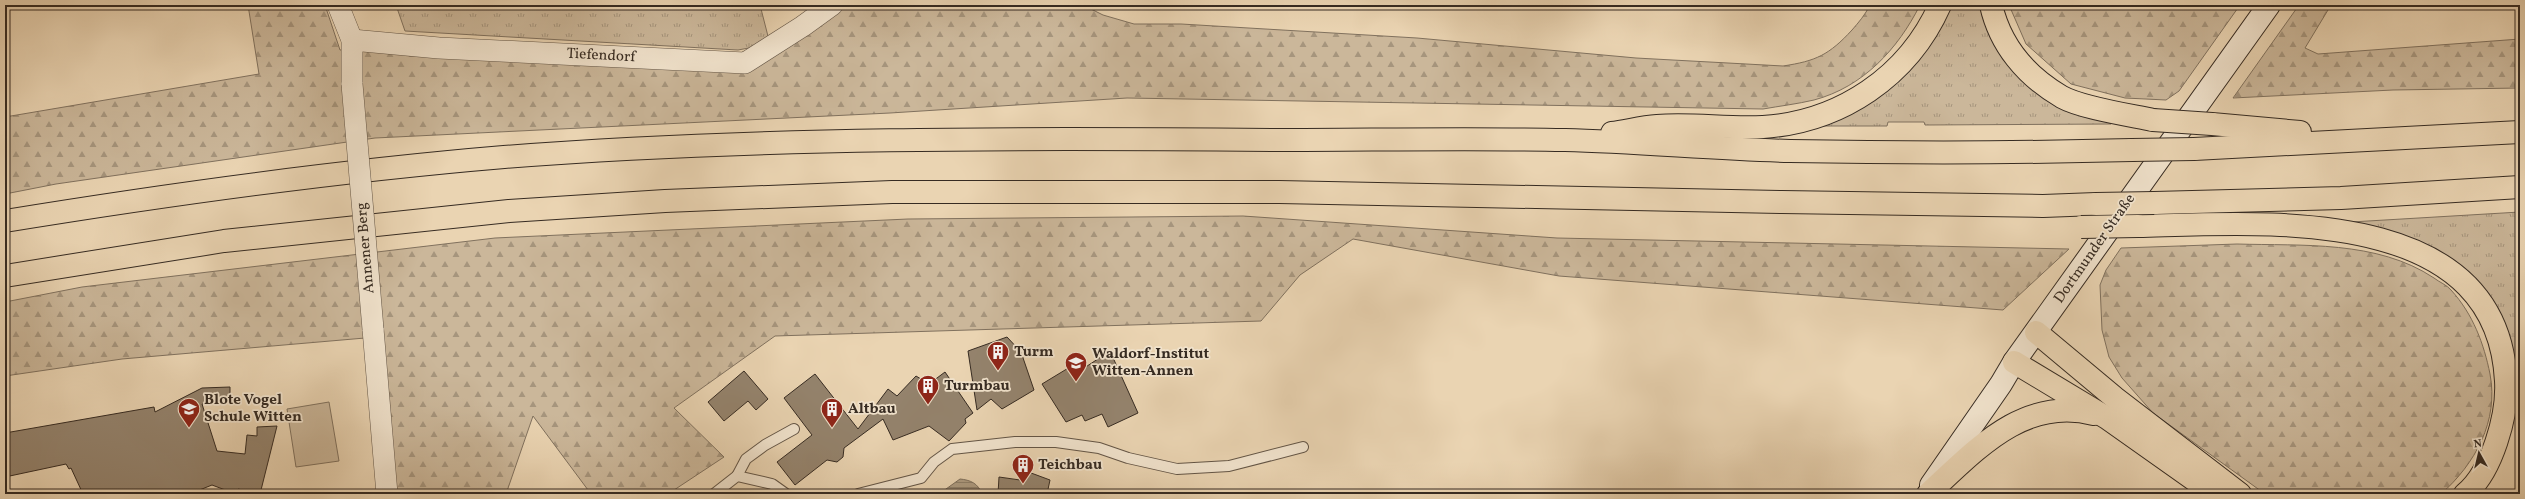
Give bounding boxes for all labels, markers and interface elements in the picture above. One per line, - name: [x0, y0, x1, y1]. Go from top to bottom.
- street label: Tiefendorf: [566, 44, 638, 68]
- street label: Dortmunder Straße: [2049, 190, 2141, 308]
- street label: Annener Berg: [352, 201, 380, 294]
- building icon: Turm: [985, 339, 1011, 372]
- place label: Turm: [1014, 342, 1054, 363]
- place label: Waldorf-Institut Witten-Annen: [1092, 344, 1209, 382]
- school or university icon: Waldorf-Institut Witten-Annen: [1063, 350, 1089, 383]
- building icon: Turmbau: [915, 373, 941, 406]
- place label: Turmbau: [944, 376, 1010, 397]
- place label: Blote Vogel Schule Witten: [204, 390, 302, 428]
- school or university icon: Blote Vogel Schule Witten: [176, 396, 202, 429]
- building icon: Altbau: [819, 396, 845, 429]
- place label: Altbau: [848, 399, 896, 420]
- north arrow: [2459, 433, 2499, 473]
- text: N: [2473, 437, 2483, 453]
- building icon: Teichbau: [1010, 452, 1036, 485]
- place label: Teichbau: [1038, 455, 1102, 476]

